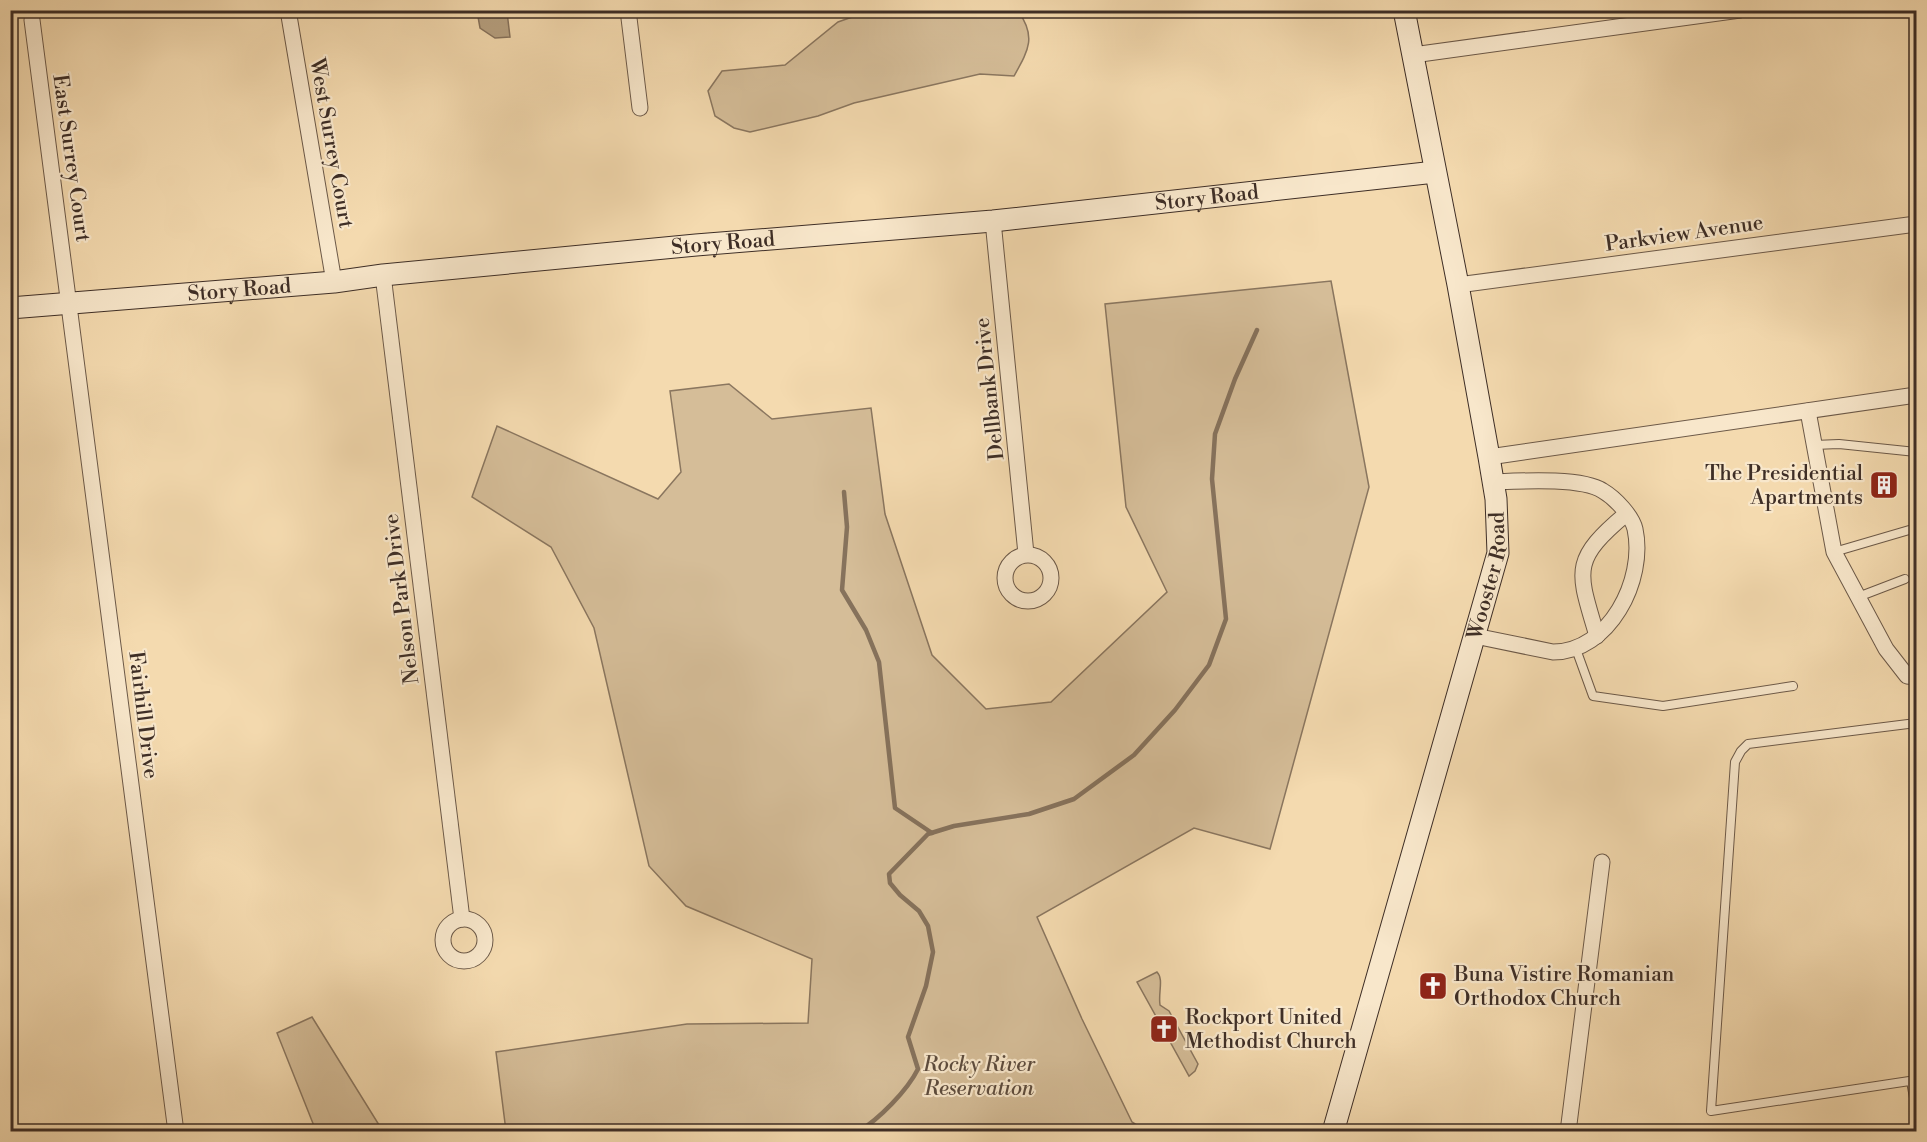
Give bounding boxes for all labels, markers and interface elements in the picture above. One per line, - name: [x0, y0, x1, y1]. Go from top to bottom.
- street label: West Surrey Court: [303, 55, 359, 231]
- street label: East Surrey Court: [46, 73, 96, 244]
- street label: Story Road: [1154, 180, 1260, 217]
- street label: Parkview Avenue: [1603, 210, 1765, 258]
- street label: Story Road: [670, 227, 776, 261]
- street label: Story Road: [186, 273, 292, 308]
- street label: Dellbank Drive: [970, 316, 1010, 461]
- place label: The Presidential Apartments: [1705, 461, 1863, 511]
- building icon: The Presidential Apartments: [1868, 469, 1900, 501]
- street label: Wooster Road: [1462, 511, 1514, 644]
- street label: Nelson Park Drive: [379, 512, 425, 686]
- street label: Fairhill Drive: [122, 650, 164, 780]
- place label: Buna Vistire Romanian Orthodox Church: [1453, 962, 1675, 1012]
- church icon: Buna Vistire Romanian Orthodox Church: [1417, 970, 1449, 1002]
- place label: Rockport United Methodist Church: [1185, 1005, 1357, 1055]
- church icon: Rockport United Methodist Church: [1148, 1013, 1180, 1045]
- park label: Rocky River Reservation: [922, 1052, 1036, 1102]

